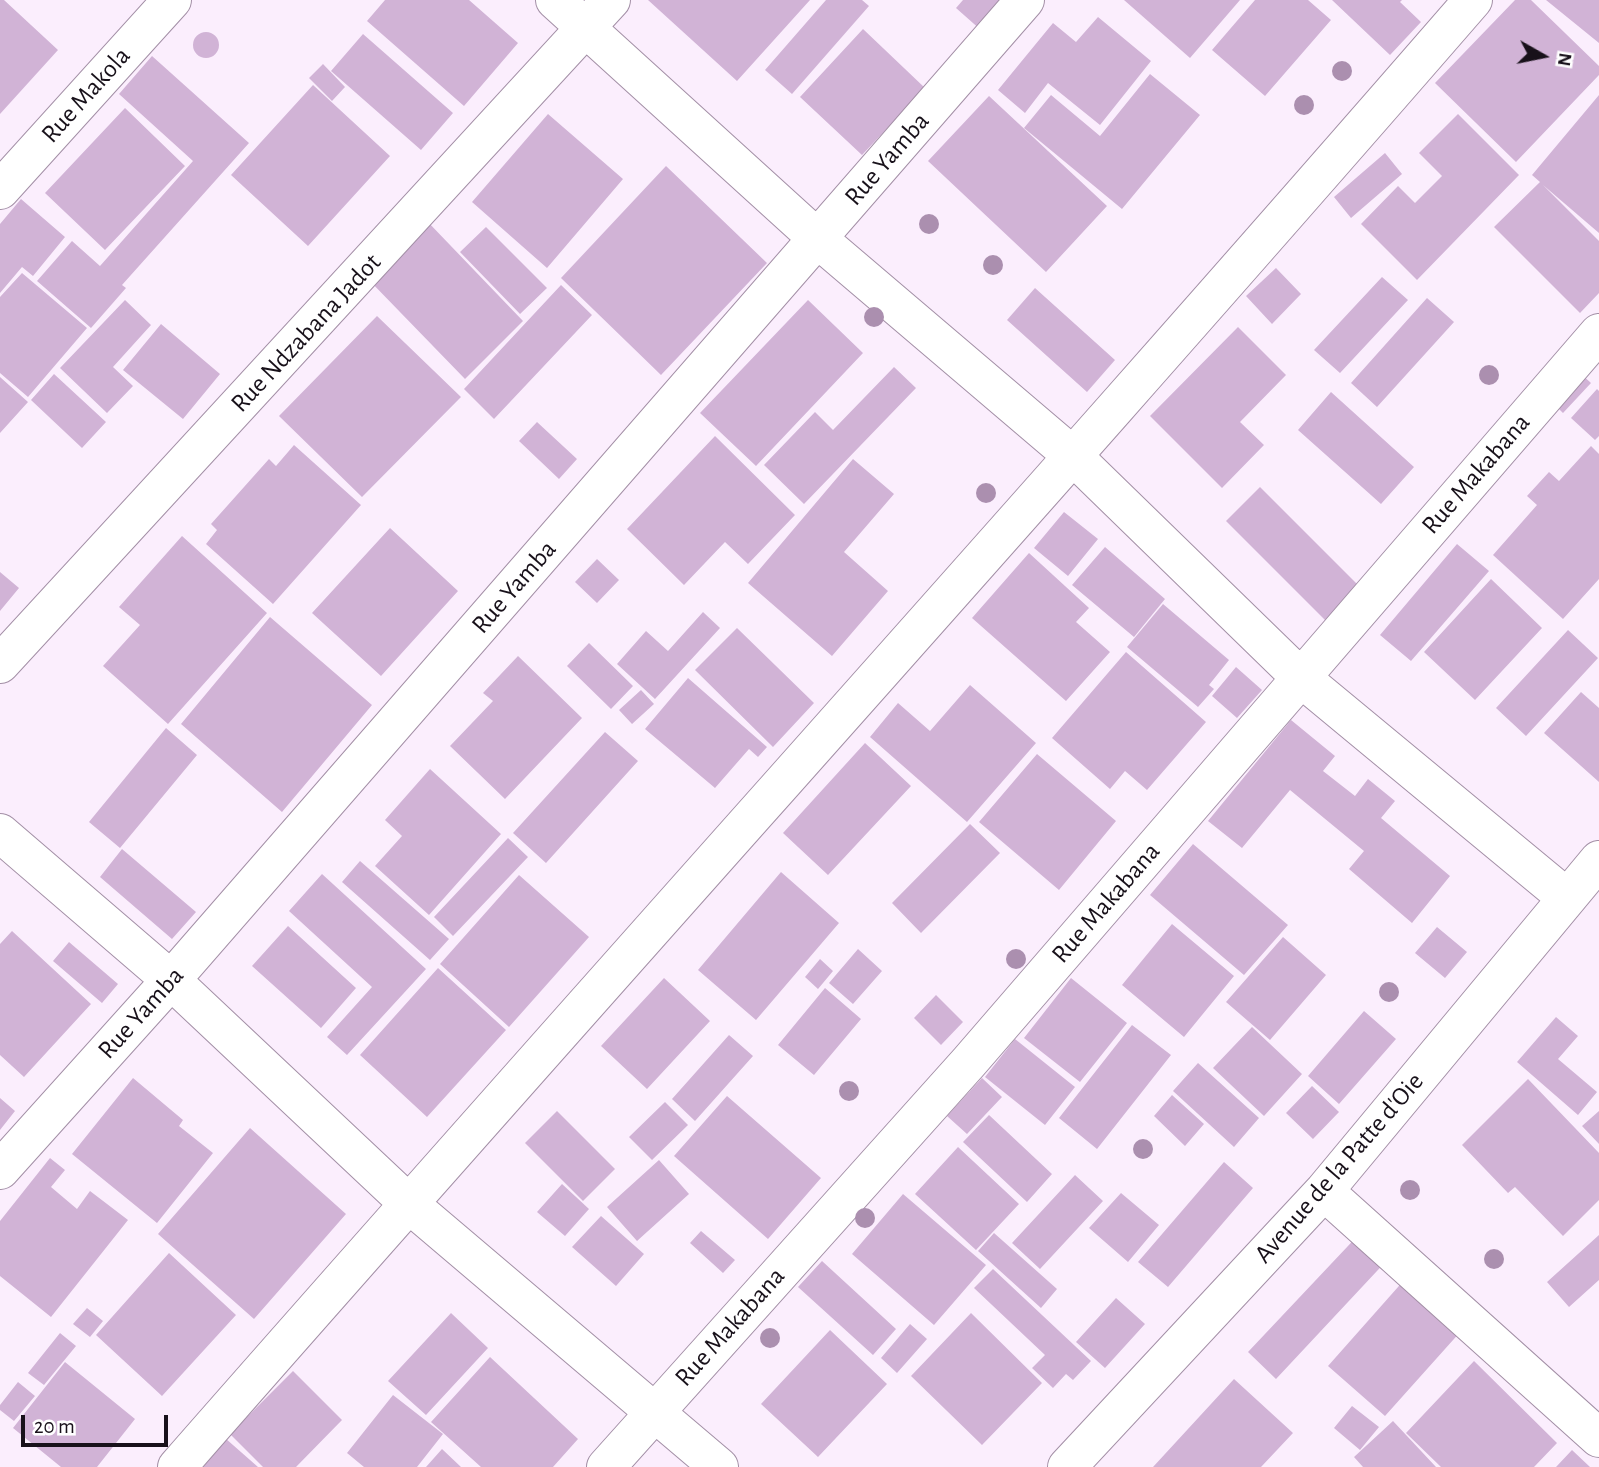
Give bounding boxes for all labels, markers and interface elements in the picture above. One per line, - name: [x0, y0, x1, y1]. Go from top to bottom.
- north arrow: [1508, 21, 1578, 91]
- street label: Rue Makola: [35, 41, 137, 149]
- text: N: [1554, 51, 1575, 67]
- street label: Rue Yamba: [838, 106, 936, 212]
- street label: Rue Ndzabana Jadot: [224, 247, 388, 419]
- street label: Rue Makabana: [1415, 407, 1537, 541]
- street label: Rue Yamba: [465, 534, 563, 640]
- street label: Rue Makabana: [1045, 836, 1167, 970]
- street label: Rue Yamba: [91, 960, 191, 1066]
- street label: Avenue de la Patte d'Oie: [1248, 1066, 1430, 1270]
- street label: Rue Makabana: [668, 1261, 792, 1393]
- scale bar: [24, 1400, 172, 1444]
- text: 20 m: [34, 1416, 75, 1437]

